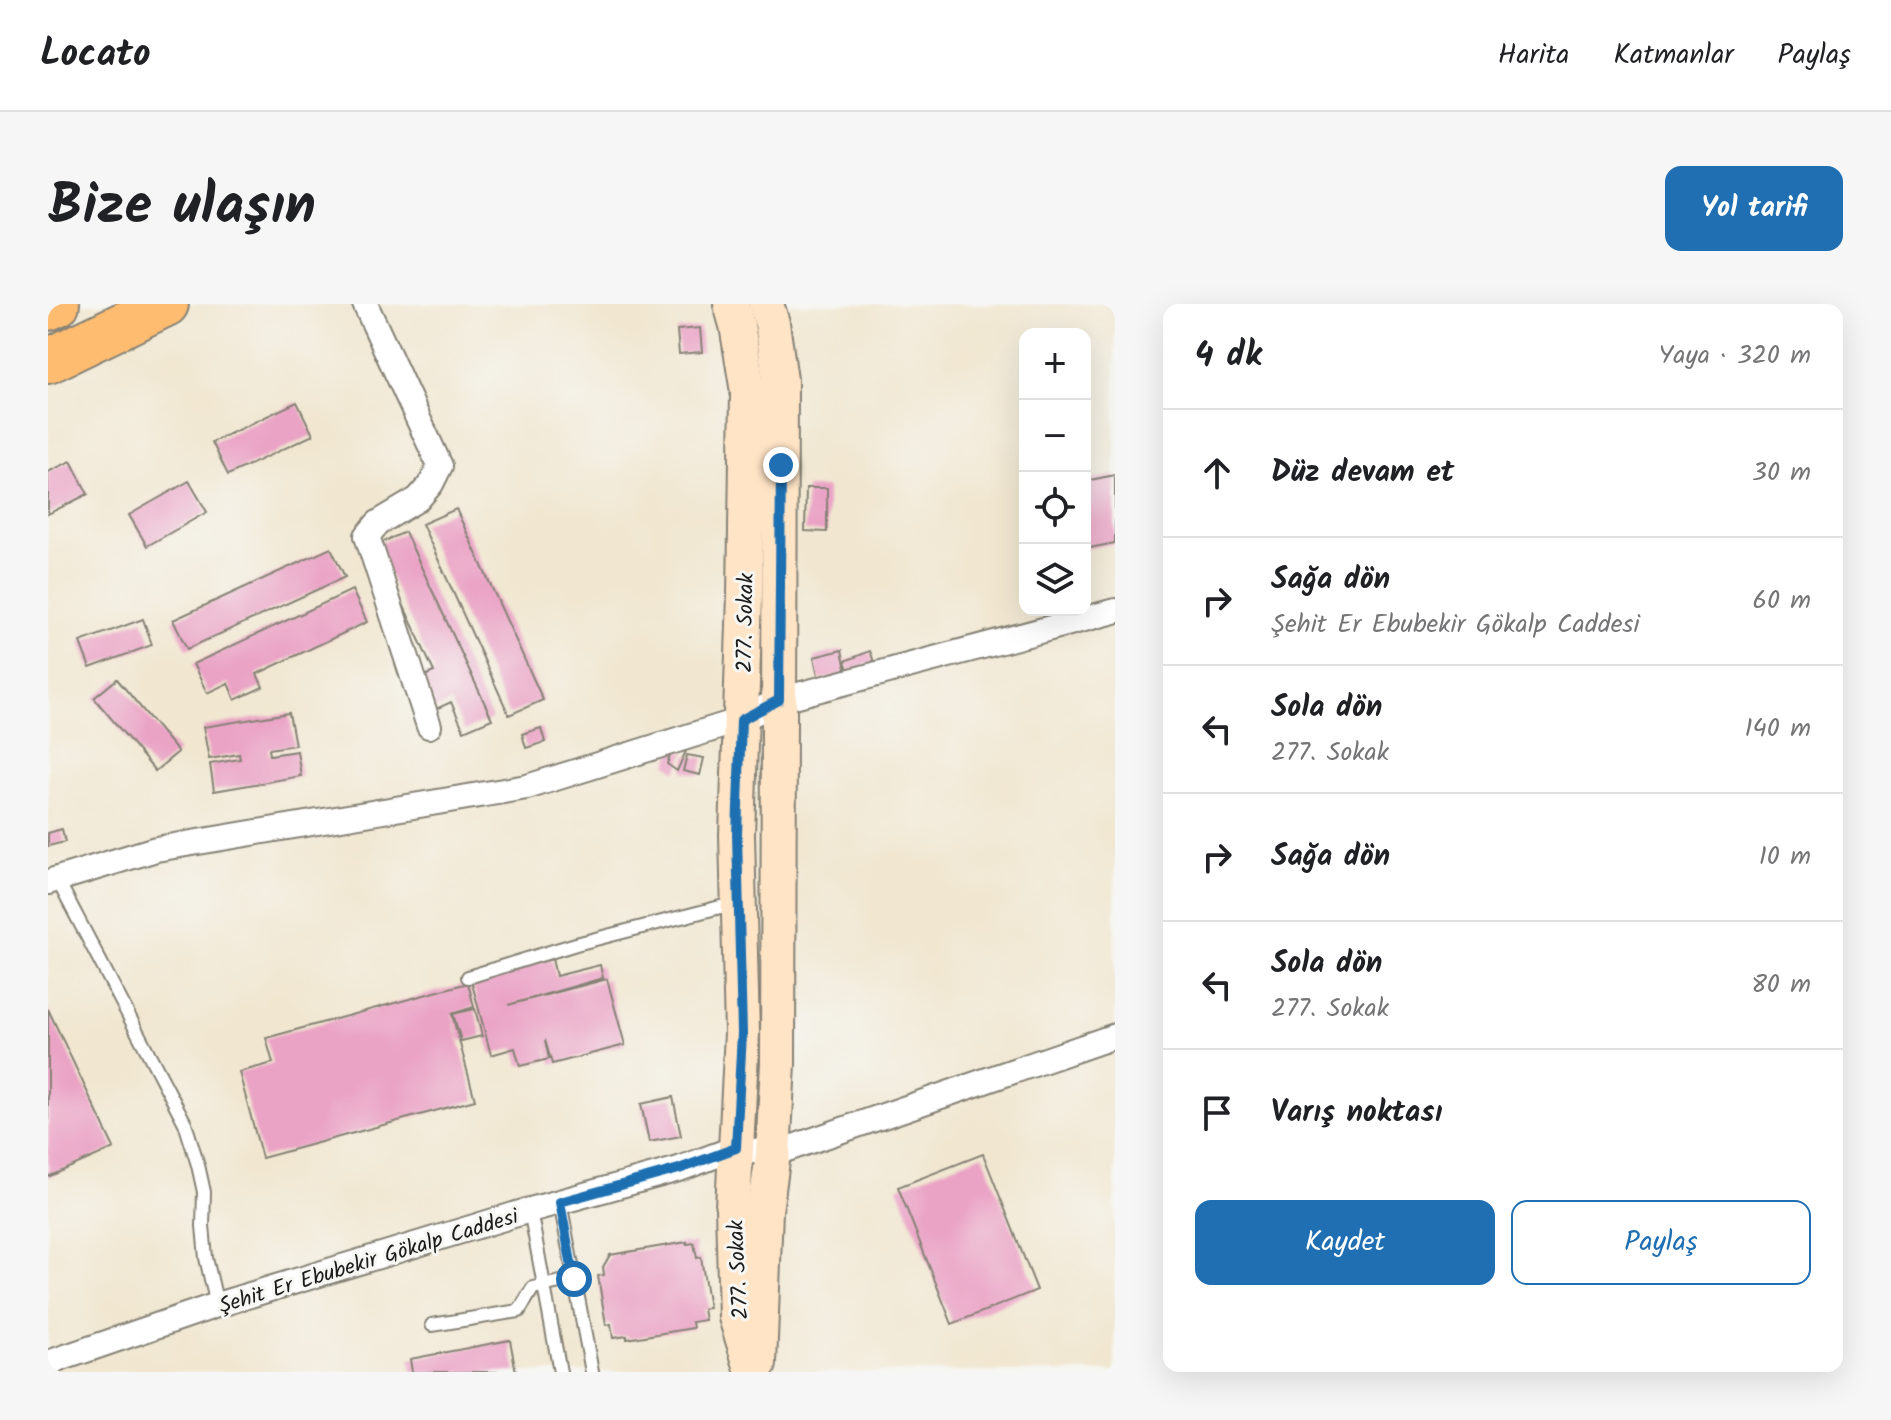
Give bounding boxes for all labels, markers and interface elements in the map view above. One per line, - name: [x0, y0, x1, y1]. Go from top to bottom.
- text: Locato: [40, 25, 151, 85]
- text: Harita: [1498, 33, 1569, 78]
- text: Katmanlar: [1613, 33, 1734, 78]
- text: Paylaş: [1778, 33, 1851, 78]
- text: Bize ulaşın: [48, 163, 316, 253]
- button: Yol tarifi: [1665, 166, 1843, 251]
- map controls: [1019, 328, 1091, 616]
- button: +: [1019, 328, 1091, 400]
- text: 4 dk: [1195, 329, 1262, 383]
- text: Yaya · 320 m: [1658, 335, 1811, 377]
- button: −: [1019, 400, 1091, 472]
- route end: [763, 447, 799, 483]
- text: Düz devam et: [1271, 449, 1454, 497]
- icon: ahead: [1195, 451, 1239, 495]
- text: 30 m: [1752, 452, 1811, 494]
- button: locate: [1019, 472, 1091, 544]
- button: layers: [1019, 544, 1091, 616]
- text: Sağa dön: [1271, 556, 1390, 604]
- street label: 277. Sokak: [728, 572, 765, 673]
- icon: right: [1195, 579, 1239, 623]
- text: 60 m: [1752, 580, 1811, 622]
- text: Şehit Er Ebubekir Gökalp Caddesi: [1271, 604, 1640, 646]
- text: Sola dön: [1271, 684, 1382, 732]
- icon: left: [1195, 707, 1239, 751]
- text: 140 m: [1744, 708, 1811, 750]
- text: 277. Sokak: [1271, 732, 1389, 774]
- text: Sağa dön: [1271, 833, 1390, 881]
- icon: right: [1195, 835, 1239, 879]
- text: 10 m: [1759, 836, 1811, 878]
- text: Sola dön: [1271, 940, 1382, 988]
- icon: left: [1195, 963, 1239, 1007]
- text: 80 m: [1751, 964, 1811, 1006]
- text: 277. Sokak: [1271, 988, 1389, 1030]
- text: Varış noktası: [1271, 1089, 1442, 1137]
- icon: arrive: [1195, 1091, 1239, 1135]
- street label: Şehit Er Ebubekir Gökalp Caddesi: [214, 1200, 524, 1325]
- button: Kaydet: [1195, 1200, 1495, 1285]
- button: Paylaş: [1511, 1200, 1811, 1285]
- street label: 277. Sokak: [719, 1218, 760, 1321]
- route start: [556, 1261, 592, 1297]

